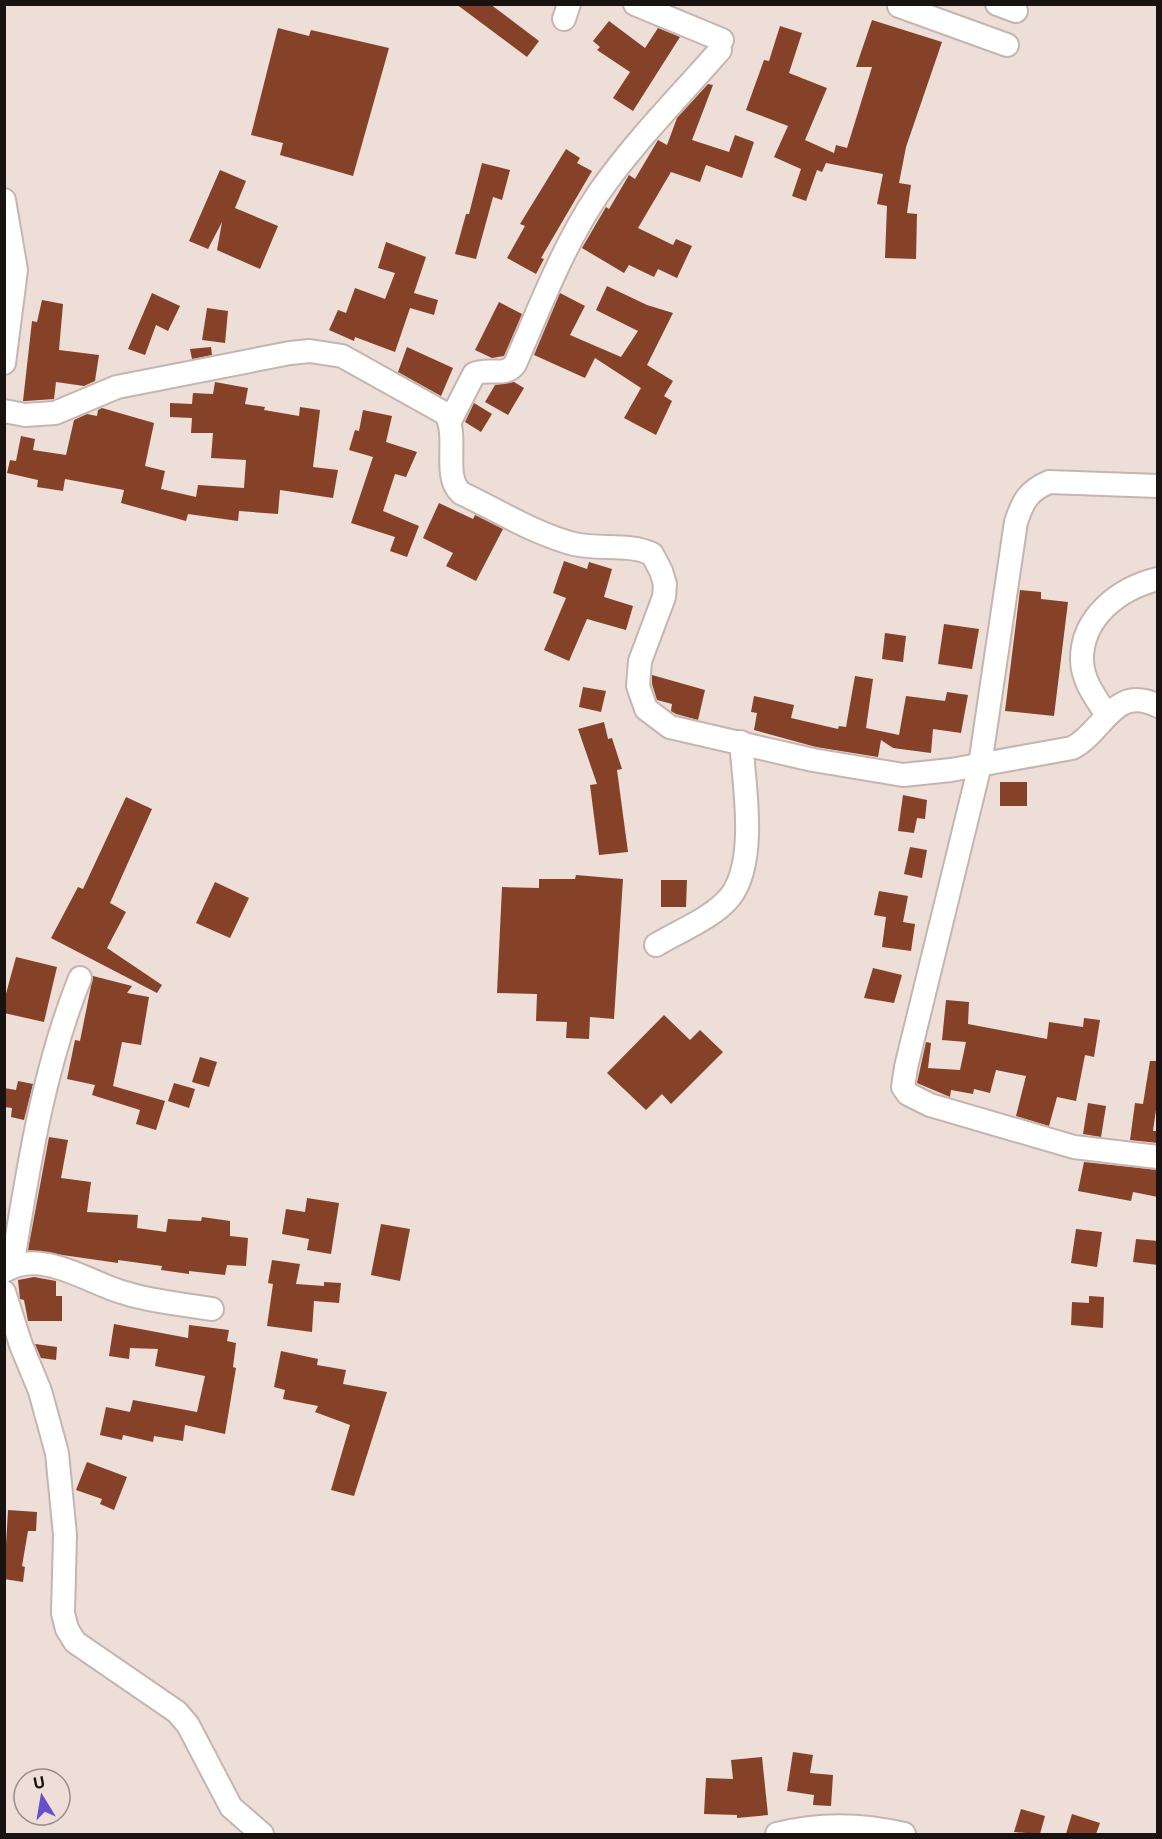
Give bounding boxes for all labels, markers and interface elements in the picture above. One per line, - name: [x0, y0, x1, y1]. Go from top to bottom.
- north arrow: [12, 1767, 72, 1827]
- text: U: [31, 1770, 47, 1794]

